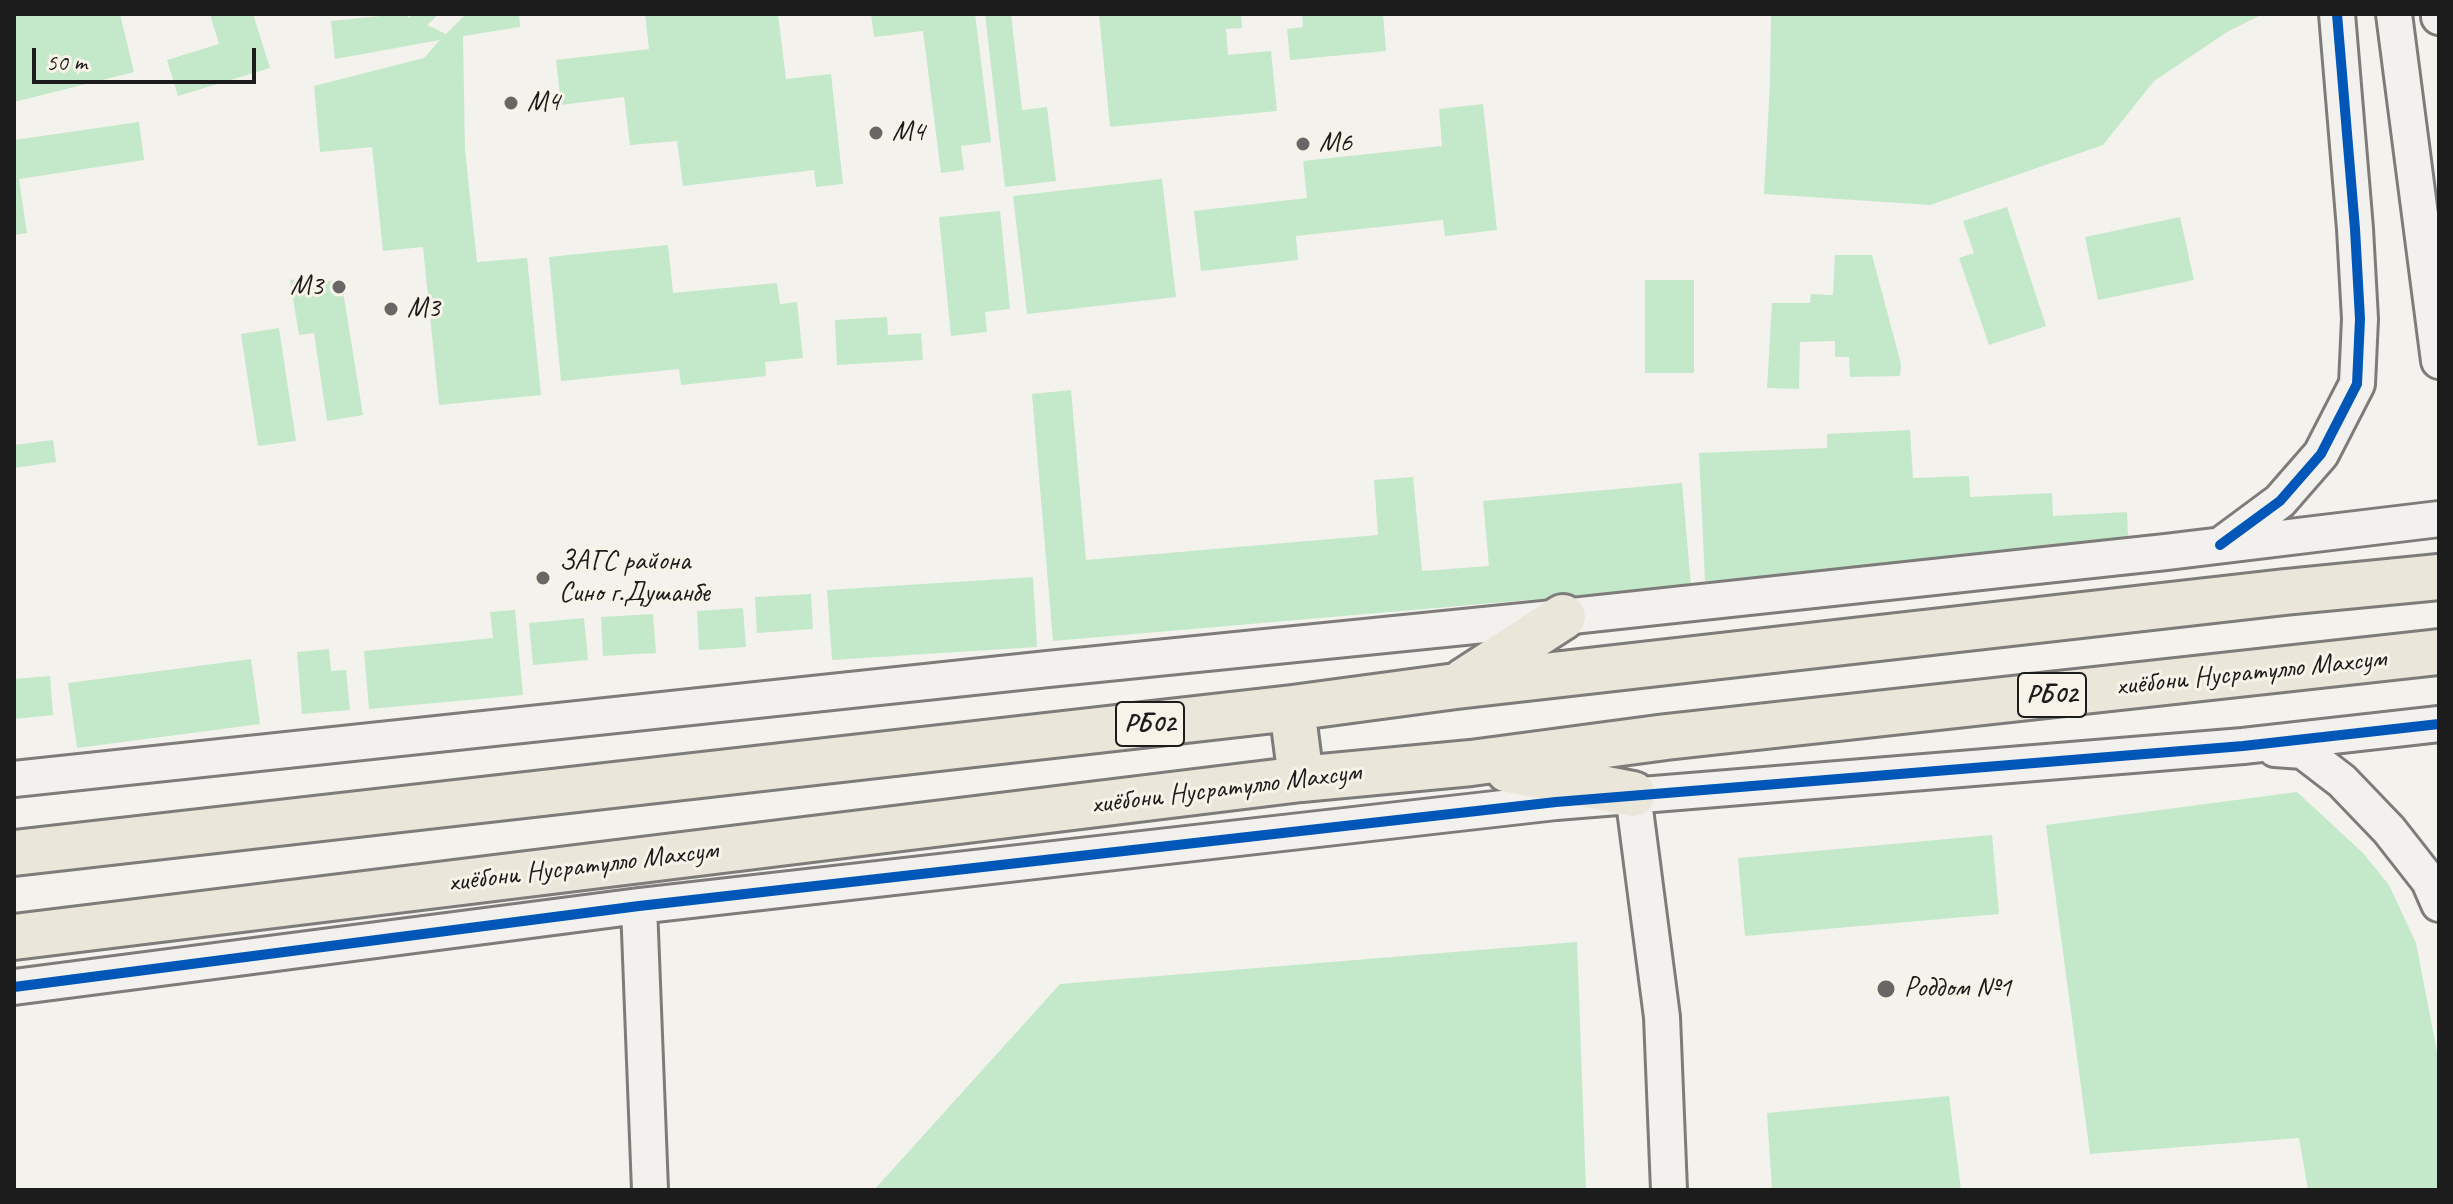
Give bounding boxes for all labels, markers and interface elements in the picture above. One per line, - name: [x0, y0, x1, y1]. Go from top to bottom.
- scale bar: [36, 32, 260, 82]
- text: 50 m: [46, 47, 87, 77]
- place label: M4: [527, 86, 560, 120]
- marker: M4: [502, 94, 520, 112]
- place label: М4: [892, 116, 925, 150]
- marker: М4: [867, 124, 885, 142]
- place label: М6: [1319, 127, 1352, 161]
- marker: М6: [1294, 135, 1312, 153]
- place label: М3: [290, 270, 323, 304]
- marker: М3: [330, 278, 348, 296]
- place label: M3: [407, 292, 440, 326]
- marker: M3: [382, 300, 400, 318]
- place label: ЗАГС района Сино г.Душанбе: [559, 545, 710, 611]
- marker: ЗАГС района Сино г.Душанбе: [534, 569, 552, 587]
- street label: хиёбони Нусратулло Махсум: [2114, 642, 2388, 704]
- road number: РБ02: [2018, 673, 2086, 717]
- road number: РБ02: [1116, 702, 1184, 746]
- street label: хиёбони Нусратулло Махсум: [1089, 756, 1363, 822]
- street label: хиёбони Нусратулло Махсум: [446, 834, 720, 900]
- place label: Роддом №1: [1904, 972, 2011, 1006]
- marker: Роддом №1: [1875, 978, 1897, 1000]

